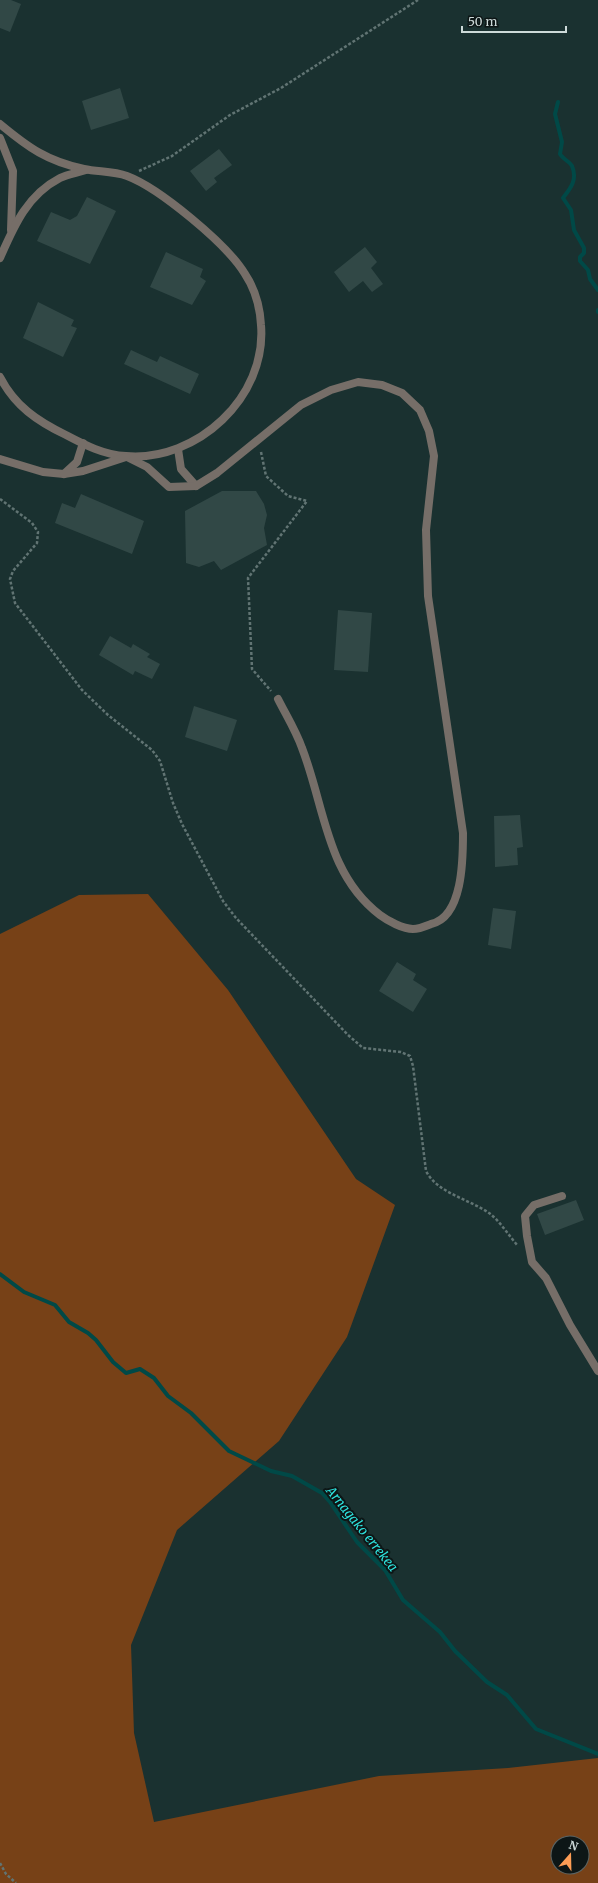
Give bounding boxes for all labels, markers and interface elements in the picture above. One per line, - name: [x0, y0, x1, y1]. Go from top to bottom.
- scale bar: [462, 8, 566, 34]
- text: 50 m: [468, 14, 497, 29]
- water label: Arnagako errekea: [322, 1482, 402, 1575]
- north arrow: [550, 1835, 590, 1875]
- text: N: [567, 1838, 580, 1854]

